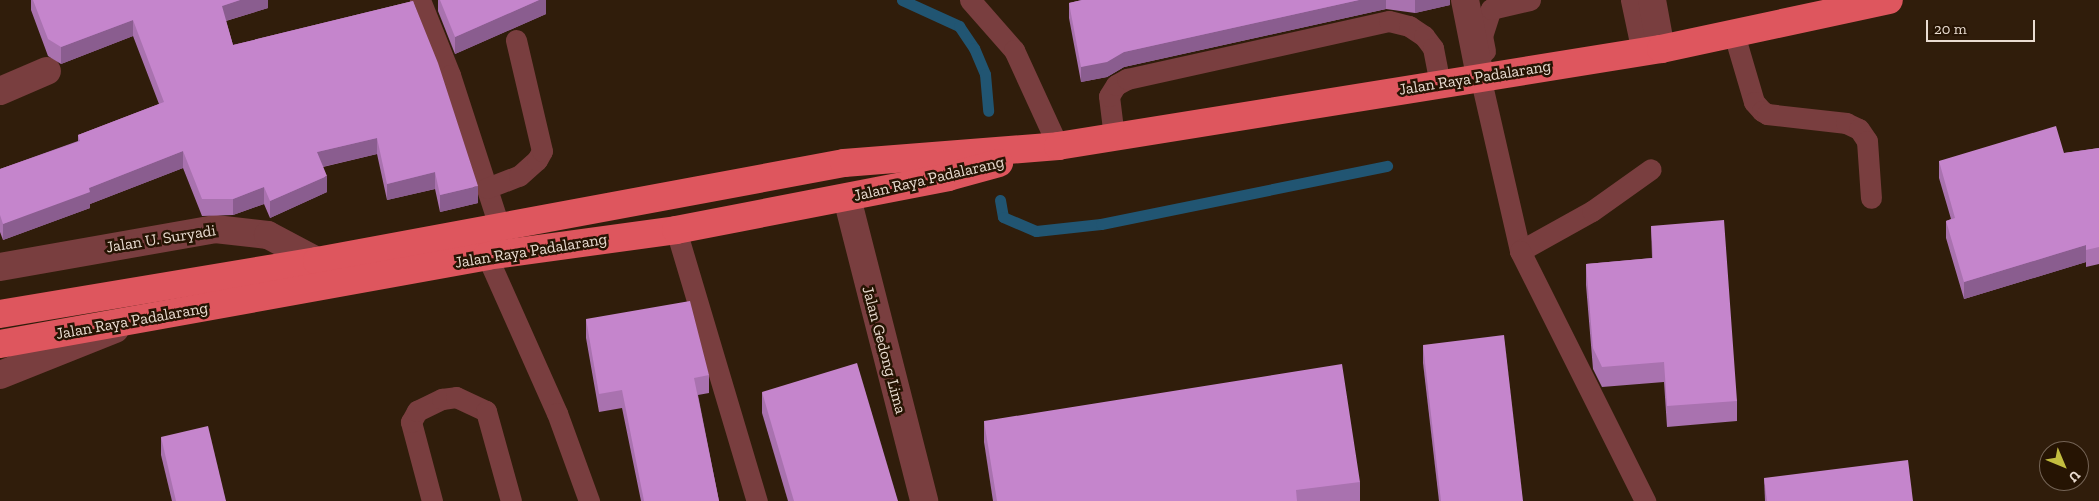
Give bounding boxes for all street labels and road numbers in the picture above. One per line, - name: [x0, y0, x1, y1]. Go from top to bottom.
- street label: Jalan Raya Padalarang: [1398, 56, 1552, 100]
- street label: Jalan Raya Padalarang: [852, 152, 1006, 206]
- street label: Jalan U. Suryadi: [105, 221, 217, 257]
- street label: Jalan Raya Padalarang: [454, 229, 608, 273]
- street label: Jalan Gedong Lima: [858, 284, 910, 416]
- street label: Jalan Raya Padalarang: [55, 298, 209, 344]

